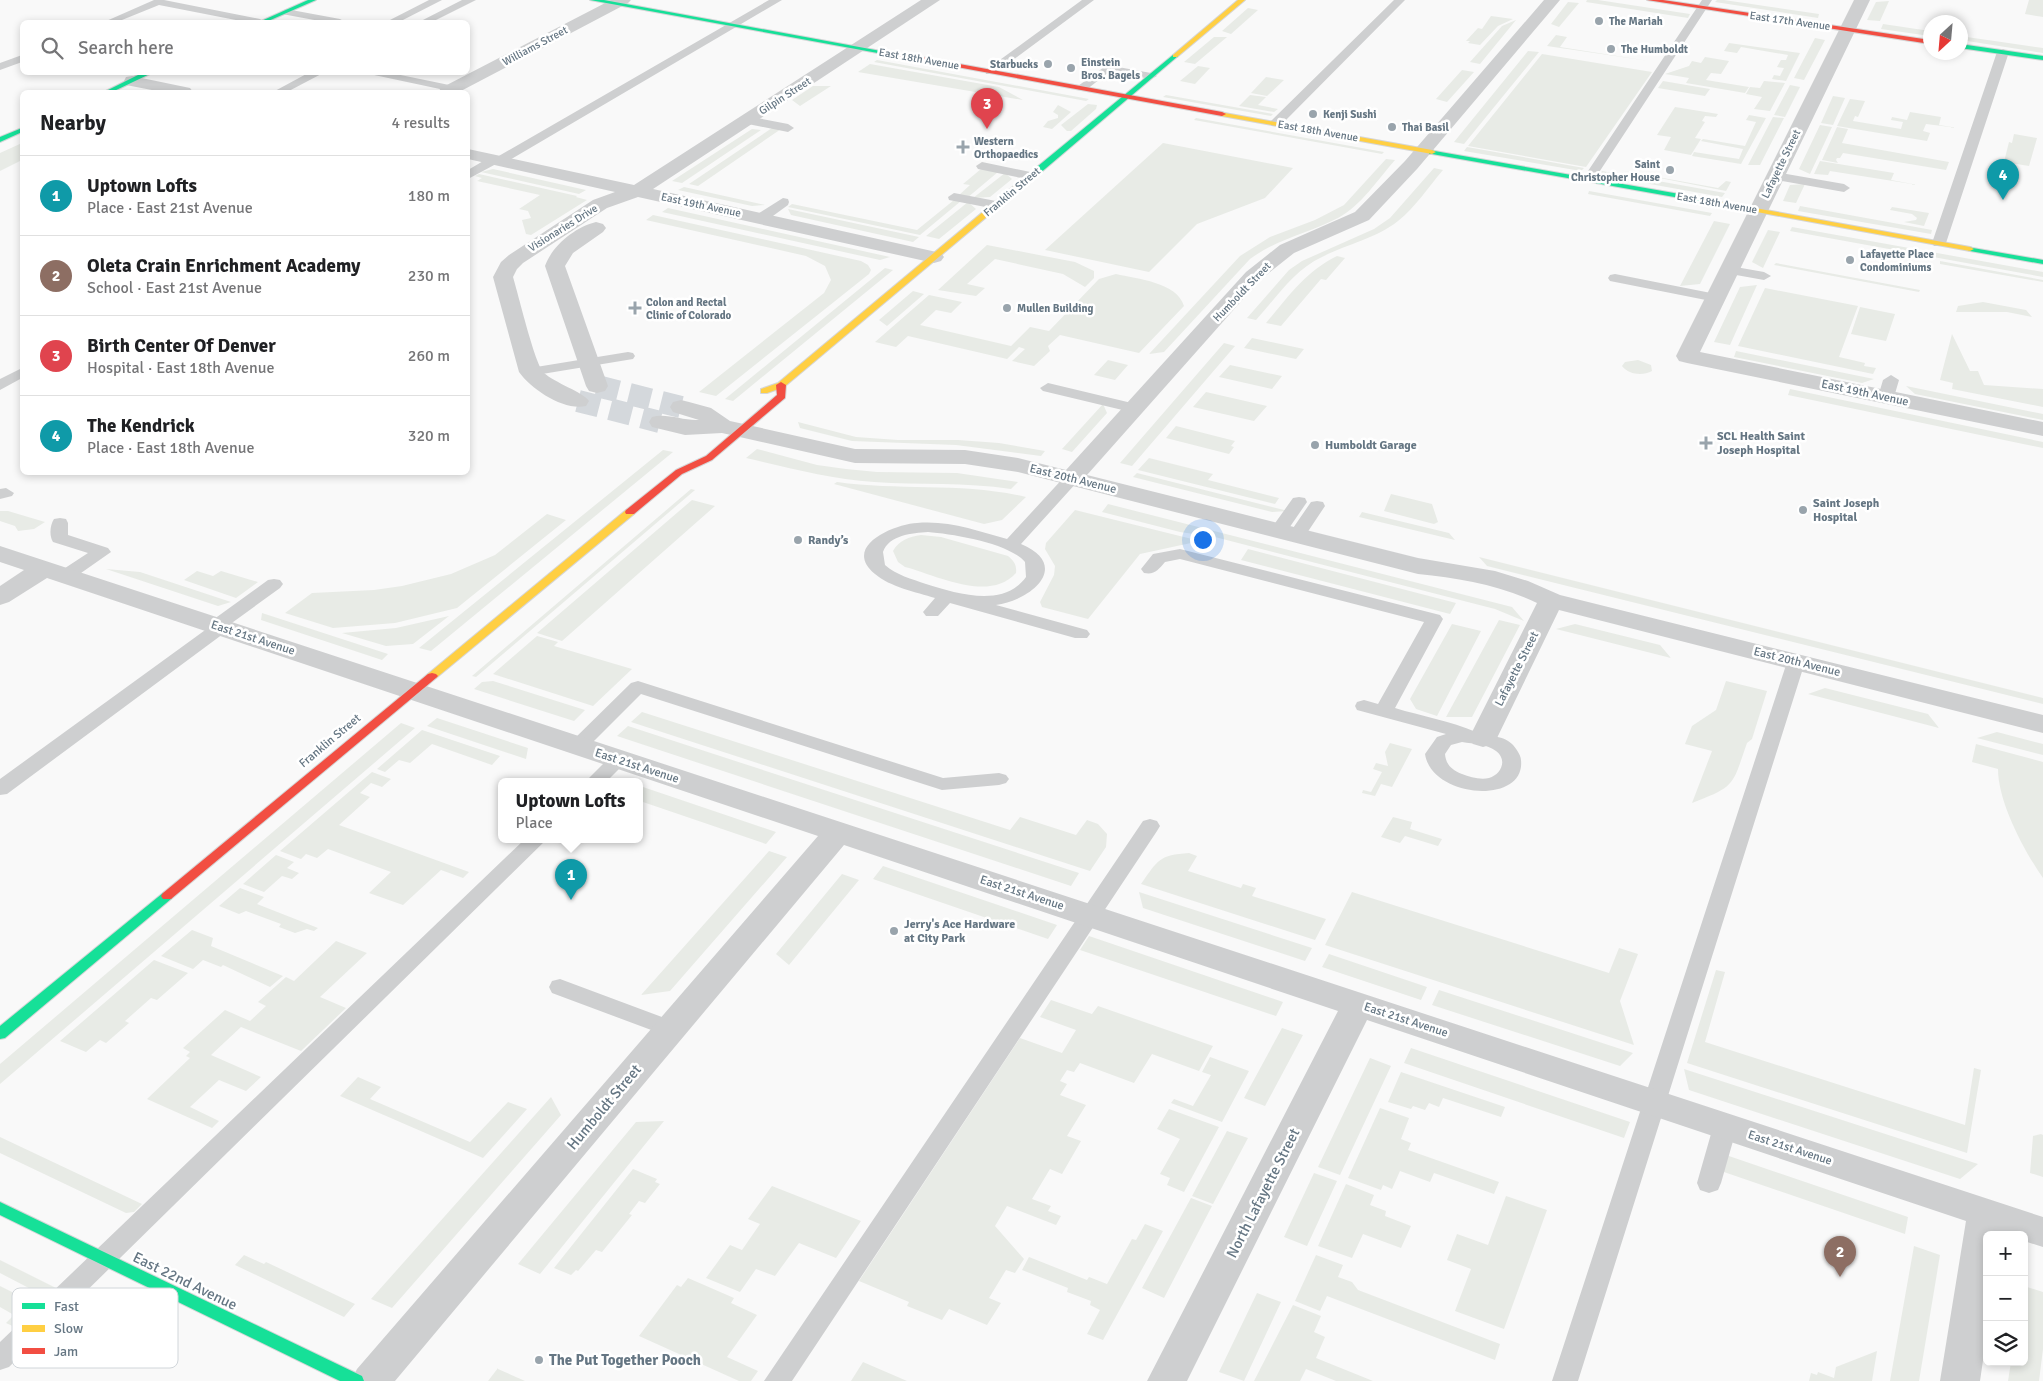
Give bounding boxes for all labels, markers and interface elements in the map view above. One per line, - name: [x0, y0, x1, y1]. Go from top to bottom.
- street label: East 17th Avenue: [1749, 9, 1831, 33]
- marker: The Mariah: [1593, 15, 1605, 27]
- place label: The Mariah: [1609, 15, 1663, 28]
- north arrow: [1923, 15, 1968, 60]
- search box: [20, 20, 470, 75]
- street label: Williams Street: [500, 23, 570, 69]
- icon: search: [38, 34, 66, 62]
- text: Search here: [78, 36, 174, 60]
- marker: The Humboldt: [1605, 43, 1617, 55]
- place label: The Humboldt: [1621, 43, 1688, 56]
- street label: East 18th Avenue: [878, 46, 960, 72]
- place label: Einstein Bros. Bagels: [1081, 56, 1140, 82]
- place label: Starbucks: [990, 58, 1038, 71]
- marker: Starbucks: [1042, 58, 1054, 70]
- marker: Einstein Bros. Bagels: [1065, 62, 1077, 74]
- street label: Gilpin Street: [757, 74, 813, 118]
- pin: 3: [971, 88, 1003, 129]
- marker: Kenji Sushi: [1307, 108, 1319, 120]
- place label: Kenji Sushi: [1323, 108, 1377, 121]
- text: Nearby: [40, 110, 106, 136]
- text: 4 results: [391, 113, 450, 133]
- street label: East 18th Avenue: [1277, 118, 1359, 144]
- marker: Thai Basil: [1386, 121, 1398, 133]
- place label: Thai Basil: [1402, 121, 1450, 134]
- street label: Lafayette Street: [1759, 127, 1803, 201]
- place label: Western Orthopaedics: [974, 135, 1038, 161]
- marker: Western Orthopaedics: [956, 140, 970, 154]
- place label: Saint Christopher House: [1571, 158, 1661, 184]
- pin: 4: [1987, 159, 2019, 200]
- marker: Saint Christopher House: [1664, 164, 1676, 176]
- street label: Franklin Street: [981, 165, 1043, 219]
- text: Uptown Lofts: [87, 174, 197, 198]
- text: 1: [52, 186, 60, 206]
- text: 180 m: [408, 186, 450, 206]
- street label: East 19th Avenue: [660, 190, 742, 220]
- street label: East 18th Avenue: [1676, 190, 1758, 216]
- text: Place · East 21st Avenue: [87, 198, 253, 218]
- street label: Visionaries Drive: [526, 202, 600, 254]
- place label: Lafayette Place Condominiums: [1860, 248, 1934, 274]
- text: Oleta Crain Enrichment Academy: [87, 254, 361, 278]
- marker: Lafayette Place Condominiums: [1844, 254, 1856, 266]
- street label: Humboldt Street: [1210, 259, 1274, 324]
- text: 2: [52, 266, 60, 286]
- text: 230 m: [408, 266, 450, 286]
- text: School · East 21st Avenue: [87, 278, 262, 298]
- place label: Colon and Rectal Clinic of Colorado: [646, 296, 732, 322]
- marker: Colon and Rectal Clinic of Colorado: [628, 301, 642, 315]
- marker: Mullen Building: [1001, 302, 1013, 314]
- place label: Mullen Building: [1017, 302, 1093, 315]
- text: Birth Center Of Denver: [87, 334, 276, 358]
- text: 3: [52, 346, 60, 366]
- text: 260 m: [408, 346, 450, 366]
- text: Hospital · East 18th Avenue: [87, 358, 275, 378]
- street label: East 19th Avenue: [1820, 376, 1910, 410]
- text: The Kendrick: [87, 414, 195, 438]
- text: 4: [52, 426, 60, 446]
- text: 320 m: [408, 426, 450, 446]
- place label: SCL Health Saint Joseph Hospital: [1717, 429, 1805, 458]
- marker: SCL Health Saint Joseph Hospital: [1699, 436, 1713, 450]
- text: Place · East 18th Avenue: [87, 438, 255, 458]
- place label: Humboldt Garage: [1325, 438, 1417, 453]
- marker: Humboldt Garage: [1309, 439, 1321, 451]
- street label: East 20th Avenue: [1028, 461, 1118, 497]
- place label: Saint Joseph Hospital: [1813, 496, 1880, 525]
- marker: Saint Joseph Hospital: [1797, 504, 1809, 516]
- your location: [1190, 527, 1216, 553]
- place label: Randy’s: [808, 533, 849, 548]
- marker: Randy’s: [792, 534, 804, 546]
- street label: East 21st Avenue: [209, 617, 297, 659]
- street label: Lafayette Street: [1492, 629, 1542, 709]
- street label: East 20th Avenue: [1752, 644, 1842, 680]
- street label: Franklin Street: [296, 711, 364, 771]
- street label: East 21st Avenue: [593, 745, 681, 787]
- popup: [498, 778, 643, 843]
- text: Uptown Lofts: [516, 789, 625, 813]
- text: Place: [516, 813, 553, 833]
- pin: 1: [555, 859, 587, 900]
- street label: East 21st Avenue: [978, 872, 1066, 914]
- place label: Jerry's Ace Hardware at City Park: [904, 917, 1015, 946]
- marker: Jerry's Ace Hardware at City Park: [888, 925, 900, 937]
- street label: East 21st Avenue: [1362, 999, 1450, 1041]
- street label: Humboldt Street: [563, 1061, 645, 1153]
- street label: North Lafayette Street: [1223, 1125, 1303, 1261]
- street label: East 21st Avenue: [1746, 1127, 1834, 1169]
- map controls: [1983, 1231, 2028, 1366]
- button: +: [1983, 1231, 2028, 1276]
- pin: 2: [1824, 1236, 1856, 1277]
- street label: East 22nd Avenue: [130, 1248, 240, 1314]
- button: −: [1983, 1276, 2028, 1321]
- legend: [12, 1288, 178, 1368]
- text: Fast: [54, 1298, 79, 1315]
- text: Slow: [54, 1320, 83, 1337]
- button: layers: [1983, 1321, 2028, 1366]
- text: Jam: [54, 1343, 78, 1360]
- place label: The Put Together Pooch: [549, 1351, 701, 1369]
- marker: The Put Together Pooch: [533, 1354, 545, 1366]

